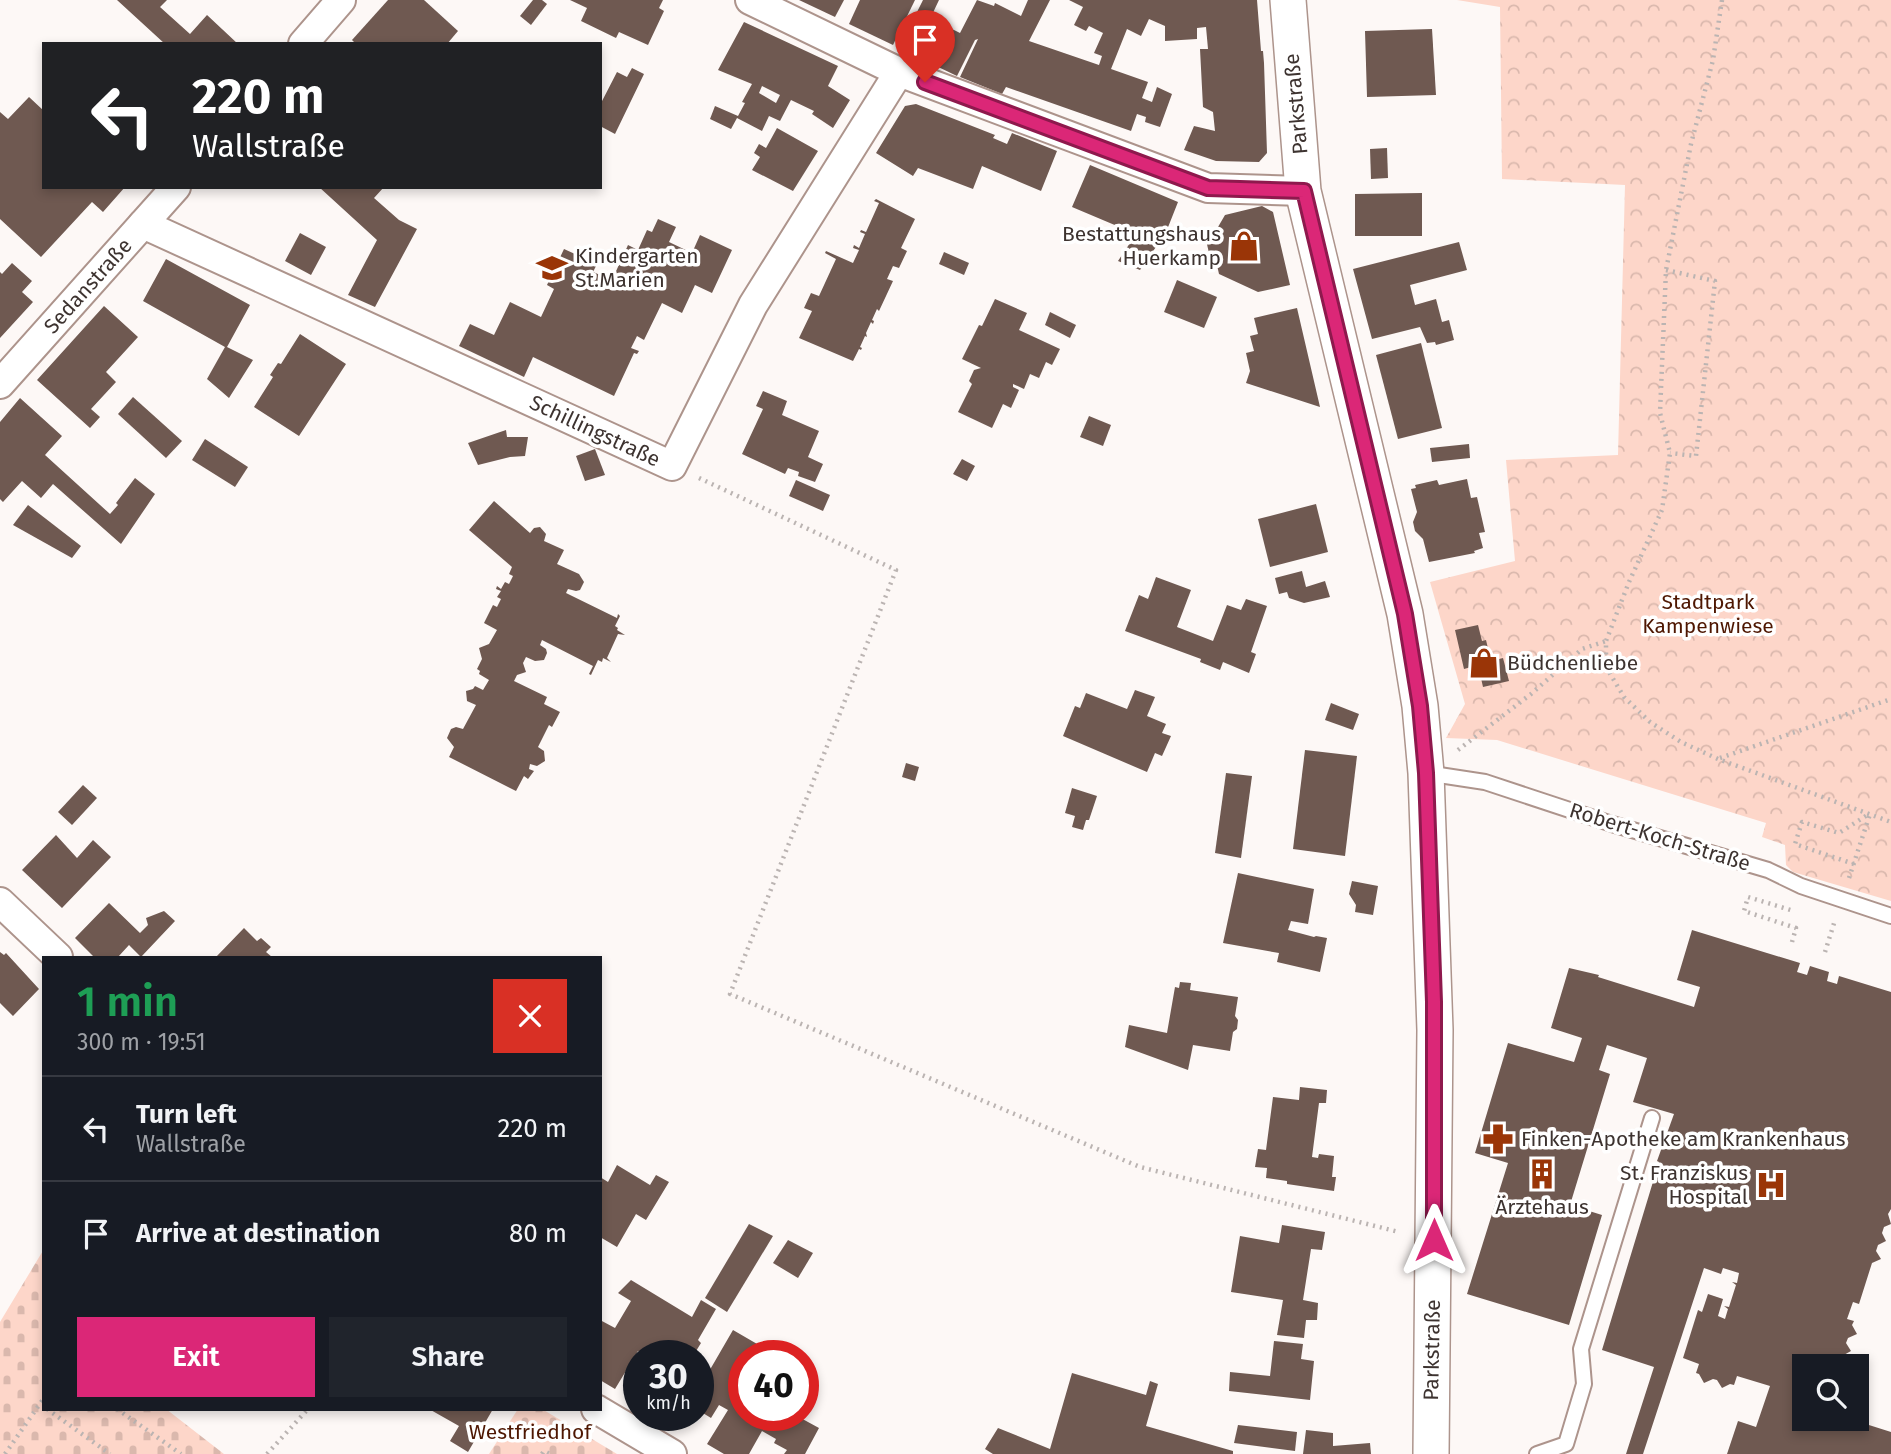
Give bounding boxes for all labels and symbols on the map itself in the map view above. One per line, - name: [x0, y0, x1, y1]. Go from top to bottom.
- pin: [895, 10, 955, 82]
- street label: Parkstraße: [1279, 52, 1313, 156]
- place label: Bestattungshaus Huerkamp: [1062, 221, 1221, 271]
- shop icon: Bestattungshaus Huerkamp: [1227, 229, 1261, 263]
- street label: Sedanstraße: [38, 233, 138, 339]
- place label: Kindergarten St.Marien: [575, 243, 698, 293]
- school or university icon: Kindergarten St.Marien: [535, 251, 569, 285]
- street label: Schillingstraße: [526, 389, 664, 473]
- park label: Stadtpark Kampenwiese: [1642, 589, 1774, 639]
- shop icon: Büdchenliebe: [1467, 646, 1501, 680]
- place label: Büdchenliebe: [1507, 650, 1638, 676]
- street label: Robert-Koch-Straße: [1566, 797, 1754, 877]
- pharmacy icon: Finken-Apotheke am Krankenhaus: [1481, 1122, 1515, 1156]
- place label: Finken-Apotheke am Krankenhaus: [1521, 1126, 1846, 1152]
- building icon: Ärztehaus: [1525, 1157, 1559, 1191]
- place label: St. Franziskus Hospital: [1620, 1160, 1748, 1210]
- hospital icon: St. Franziskus Hospital: [1754, 1168, 1788, 1202]
- place label: Ärztehaus: [1495, 1194, 1589, 1220]
- position arrow: [1397, 1203, 1471, 1277]
- street label: Parkstraße: [1418, 1299, 1446, 1401]
- speed limit sign: 40: [728, 1340, 819, 1431]
- park label: Westfriedhof: [469, 1419, 593, 1445]

